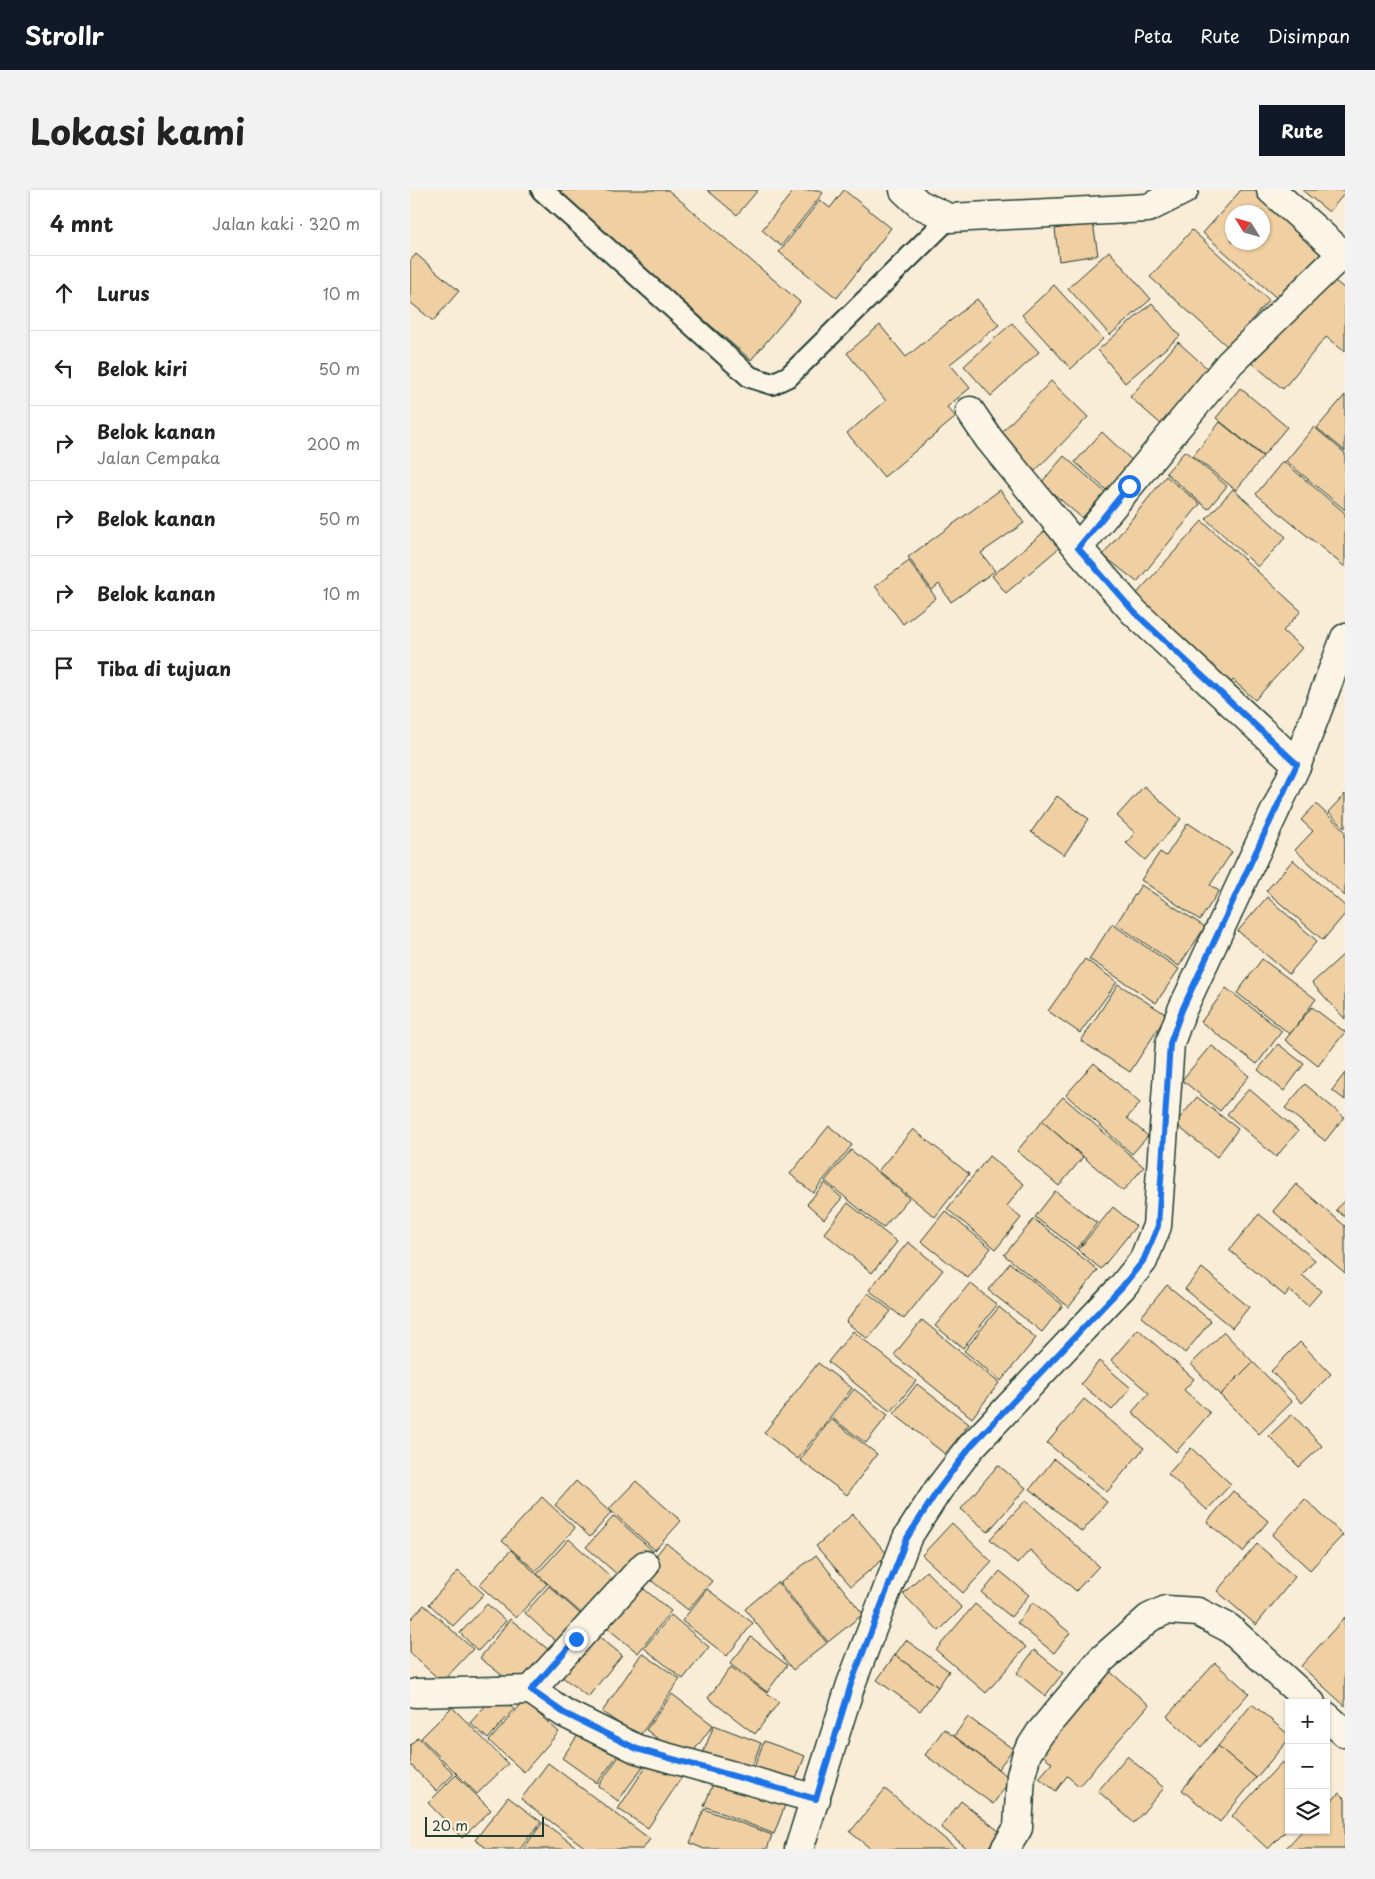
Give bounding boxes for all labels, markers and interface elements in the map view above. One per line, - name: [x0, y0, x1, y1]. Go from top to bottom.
- text: Strollr: [25, 17, 104, 53]
- text: Peta: [1133, 22, 1172, 49]
- text: Rute: [1200, 22, 1240, 49]
- text: Disimpan: [1268, 22, 1350, 49]
- text: Lokasi kami: [30, 104, 245, 157]
- button: Rute: [1259, 105, 1345, 156]
- north arrow: [1225, 205, 1270, 250]
- text: 4 mnt: [50, 207, 114, 239]
- text: Jalan kaki · 320 m: [212, 211, 360, 235]
- icon: ahead: [50, 279, 78, 307]
- text: Lurus: [97, 279, 150, 307]
- text: 10 m: [323, 281, 360, 305]
- icon: left: [50, 354, 78, 382]
- text: Belok kiri: [97, 354, 187, 382]
- text: 50 m: [319, 356, 360, 380]
- text: Belok kanan: [97, 417, 216, 445]
- icon: right: [50, 429, 78, 457]
- text: 200 m: [307, 431, 360, 455]
- text: Jalan Cempaka: [97, 445, 220, 469]
- route start: [1118, 475, 1141, 498]
- icon: right: [50, 504, 78, 532]
- text: Belok kanan: [97, 504, 216, 532]
- text: 50 m: [319, 506, 360, 530]
- icon: right: [50, 579, 78, 607]
- text: Belok kanan: [97, 579, 216, 607]
- text: 10 m: [323, 581, 360, 605]
- icon: arrive: [50, 654, 78, 682]
- text: Tiba di tujuan: [97, 654, 231, 682]
- route end: [565, 1628, 588, 1651]
- map controls: [1285, 1699, 1330, 1834]
- button: +: [1285, 1699, 1330, 1744]
- button: −: [1285, 1744, 1330, 1789]
- button: layers: [1285, 1789, 1330, 1834]
- scale bar: [425, 1814, 544, 1837]
- text: 20 m: [432, 1815, 468, 1836]

